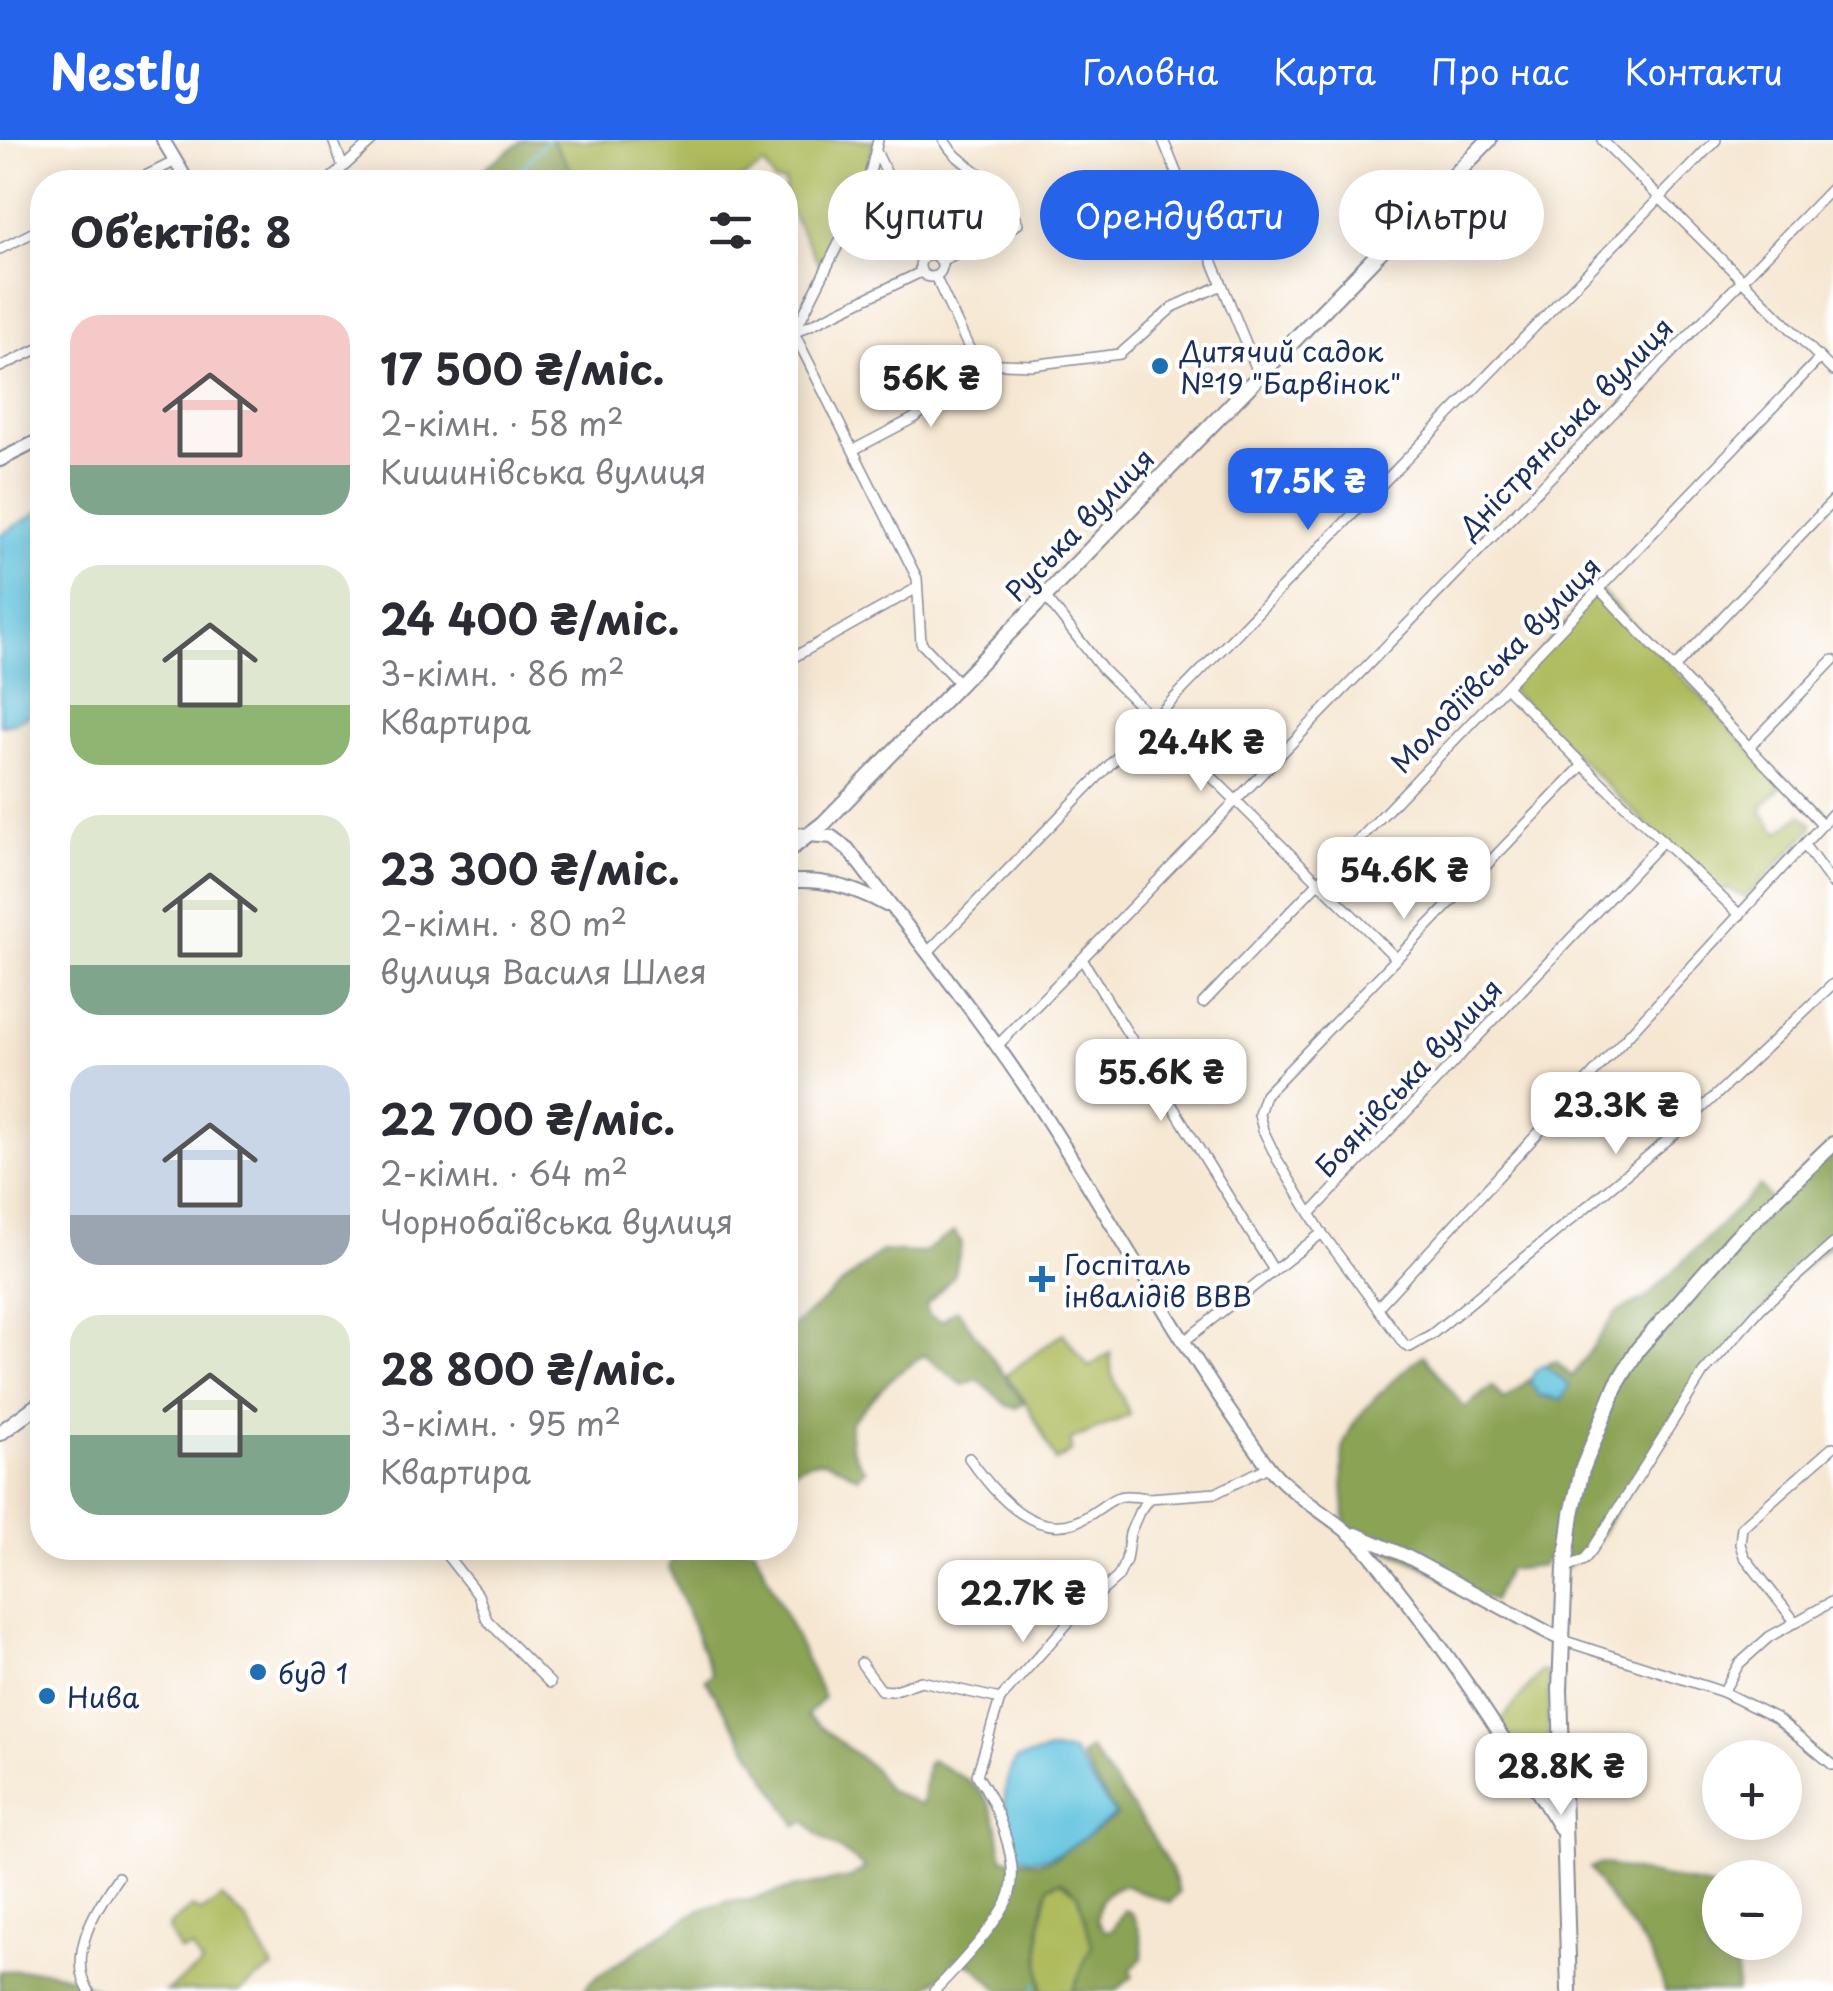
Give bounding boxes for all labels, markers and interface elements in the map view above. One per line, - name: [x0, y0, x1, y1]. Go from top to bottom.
- text: Nestly: [50, 34, 201, 106]
- text: Головна: [1082, 44, 1218, 97]
- text: Карта: [1273, 44, 1376, 97]
- text: Про нас: [1431, 44, 1570, 97]
- text: Контакти: [1625, 44, 1783, 97]
- chip: Купити: [828, 170, 1020, 260]
- chip: Орендувати: [1040, 170, 1319, 260]
- chip: Фільтри: [1339, 170, 1544, 260]
- text: Об’єктів: 8: [70, 199, 291, 262]
- icon: filters: [703, 203, 758, 258]
- street label: Дністрянська вулиця: [1447, 307, 1682, 548]
- place label: Дитячий садок №19 "Барвінок": [1179, 329, 1401, 404]
- text: 17 500 ₴/міс.: [380, 336, 665, 399]
- pin: 56K ₴: [861, 345, 1001, 430]
- text: 56K ₴: [882, 353, 980, 401]
- icon: home: [150, 355, 270, 475]
- marker: Дитячий садок №19 "Барвінок": [1149, 355, 1171, 377]
- text: 2-кімн. · 58 m²: [380, 399, 624, 447]
- street label: Руська вулиця: [994, 437, 1164, 611]
- text: Кишинівська вулиця: [380, 447, 707, 495]
- pin: 17.5K ₴: [1216, 448, 1400, 533]
- text: 17.5K ₴: [1250, 456, 1366, 504]
- street label: Молодіївська вулиця: [1380, 546, 1610, 782]
- text: 24 400 ₴/міс.: [380, 586, 680, 649]
- icon: home: [150, 605, 270, 725]
- text: 3-кімн. · 86 m²: [380, 649, 625, 697]
- text: Квартира: [380, 697, 531, 745]
- pin: 24.4K ₴: [1109, 709, 1293, 794]
- text: 24.4K ₴: [1137, 717, 1265, 765]
- text: 23 300 ₴/міс.: [380, 836, 680, 899]
- pin: 54.6K ₴: [1312, 837, 1496, 922]
- text: 54.6K ₴: [1339, 845, 1469, 893]
- icon: home: [150, 855, 270, 975]
- text: 2-кімн. · 80 m²: [380, 899, 627, 947]
- text: вулиця Василя Шлея: [380, 947, 707, 995]
- street label: Боянівська вулиця: [1304, 968, 1512, 1186]
- pin: 55.6K ₴: [1069, 1039, 1253, 1124]
- text: 55.6K ₴: [1098, 1047, 1224, 1095]
- pin: 23.3K ₴: [1524, 1072, 1708, 1157]
- text: 23.3K ₴: [1553, 1080, 1679, 1128]
- text: 22 700 ₴/міс.: [380, 1086, 675, 1149]
- icon: home: [150, 1105, 270, 1225]
- text: 2-кімн. · 64 m²: [380, 1149, 628, 1197]
- text: Чорнобаївська вулиця: [380, 1197, 733, 1245]
- place label: Госпіталь інвалідів ВВВ: [1064, 1242, 1251, 1317]
- marker: Госпіталь інвалідів ВВВ: [1029, 1266, 1055, 1292]
- text: 28 800 ₴/міс.: [380, 1336, 676, 1399]
- icon: home: [150, 1355, 270, 1475]
- text: 3-кімн. · 95 m²: [380, 1399, 621, 1447]
- text: Квартира: [380, 1447, 531, 1495]
- pin: 22.7K ₴: [931, 1560, 1115, 1645]
- text: 22.7K ₴: [960, 1568, 1086, 1616]
- place label: буд 1: [278, 1651, 348, 1694]
- marker: буд 1: [247, 1661, 269, 1683]
- place label: Нива: [67, 1675, 140, 1718]
- marker: Нива: [36, 1685, 58, 1707]
- pin: 28.8K ₴: [1469, 1733, 1653, 1818]
- map controls: [1702, 1740, 1802, 1960]
- button: +: [1702, 1740, 1802, 1840]
- text: 28.8K ₴: [1497, 1741, 1625, 1789]
- button: −: [1702, 1860, 1802, 1960]

